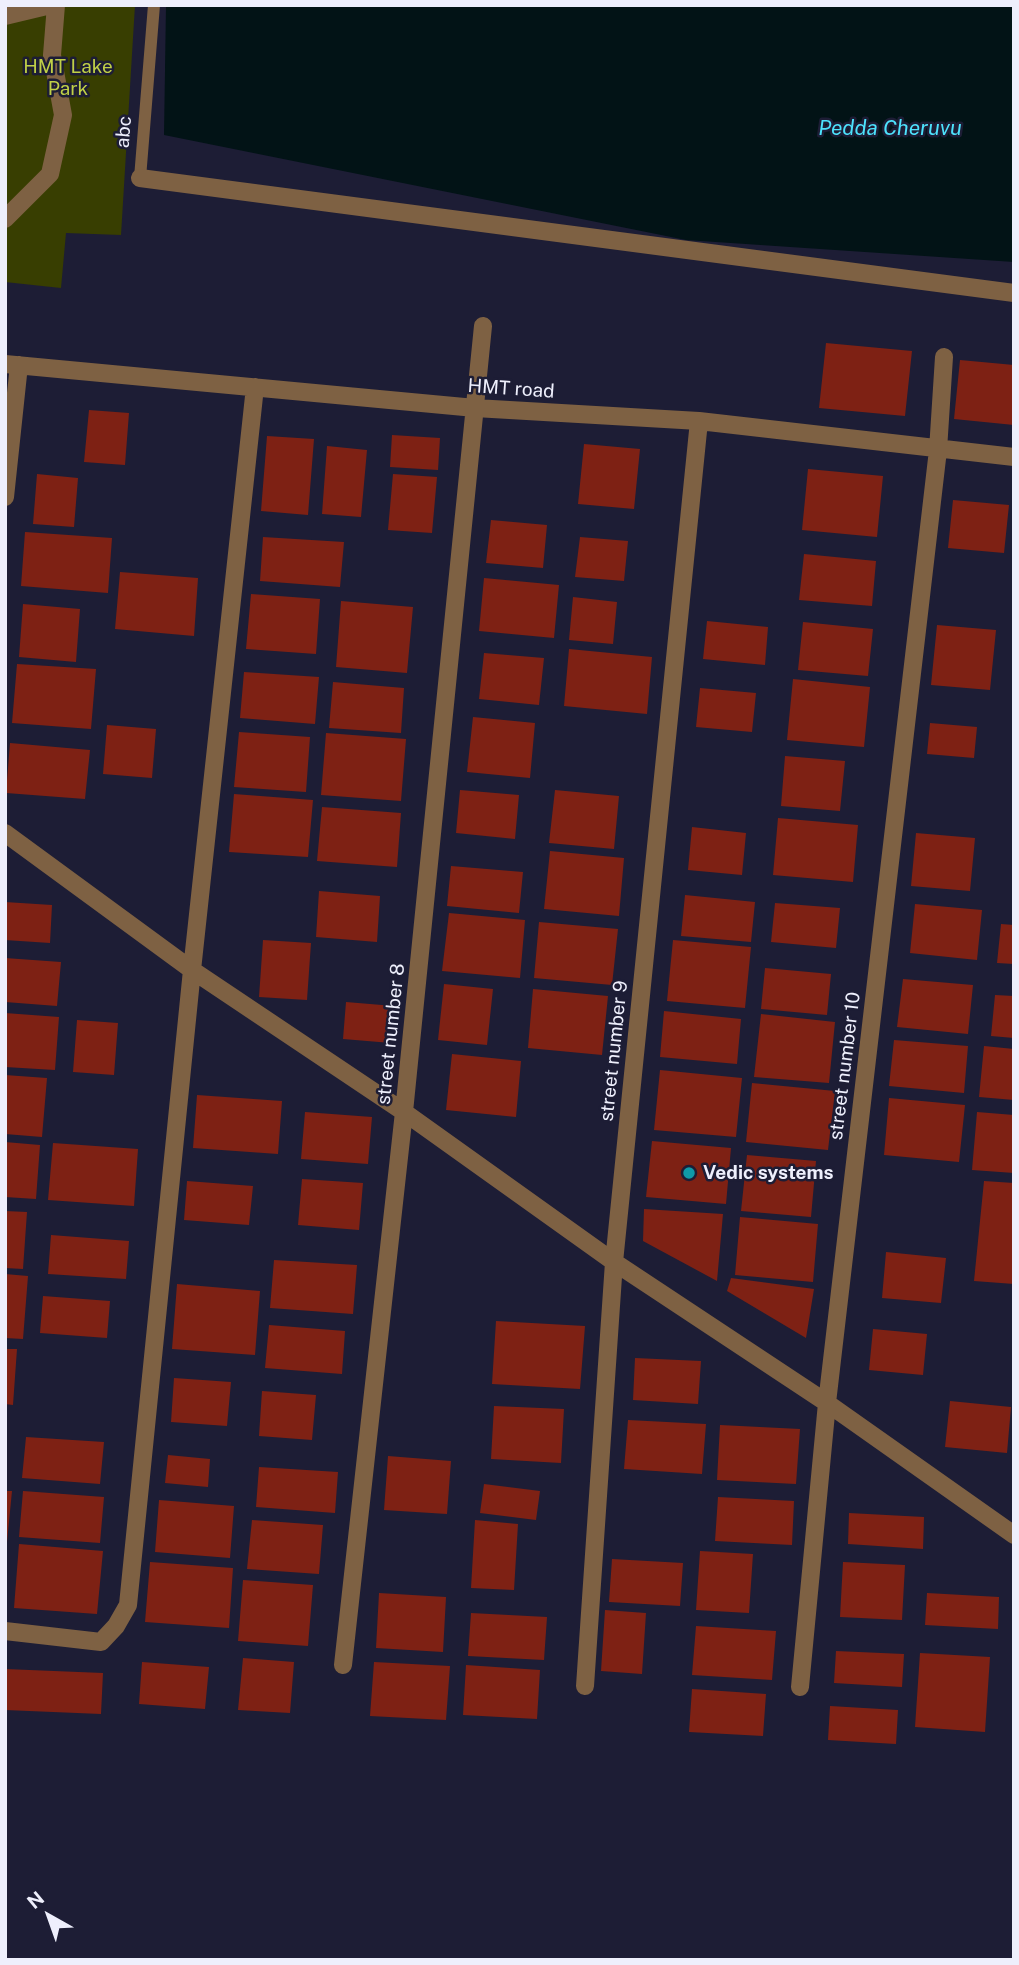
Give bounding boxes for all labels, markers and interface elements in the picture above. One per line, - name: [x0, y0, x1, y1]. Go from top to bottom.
- park label: HMT Lake Park: [23, 56, 113, 100]
- street label: abc: [111, 115, 137, 149]
- water label: Pedda Cheruvu: [818, 116, 962, 142]
- street label: HMT road: [467, 375, 555, 403]
- street label: street number 8: [372, 962, 410, 1106]
- street label: street number 9: [595, 979, 633, 1123]
- street label: street number 10: [825, 991, 865, 1141]
- place label: Vedic systems: [703, 1162, 833, 1184]
- marker: Vedic systems: [681, 1165, 697, 1181]
- north arrow: [14, 1881, 84, 1951]
- text: N: [23, 1887, 48, 1913]

